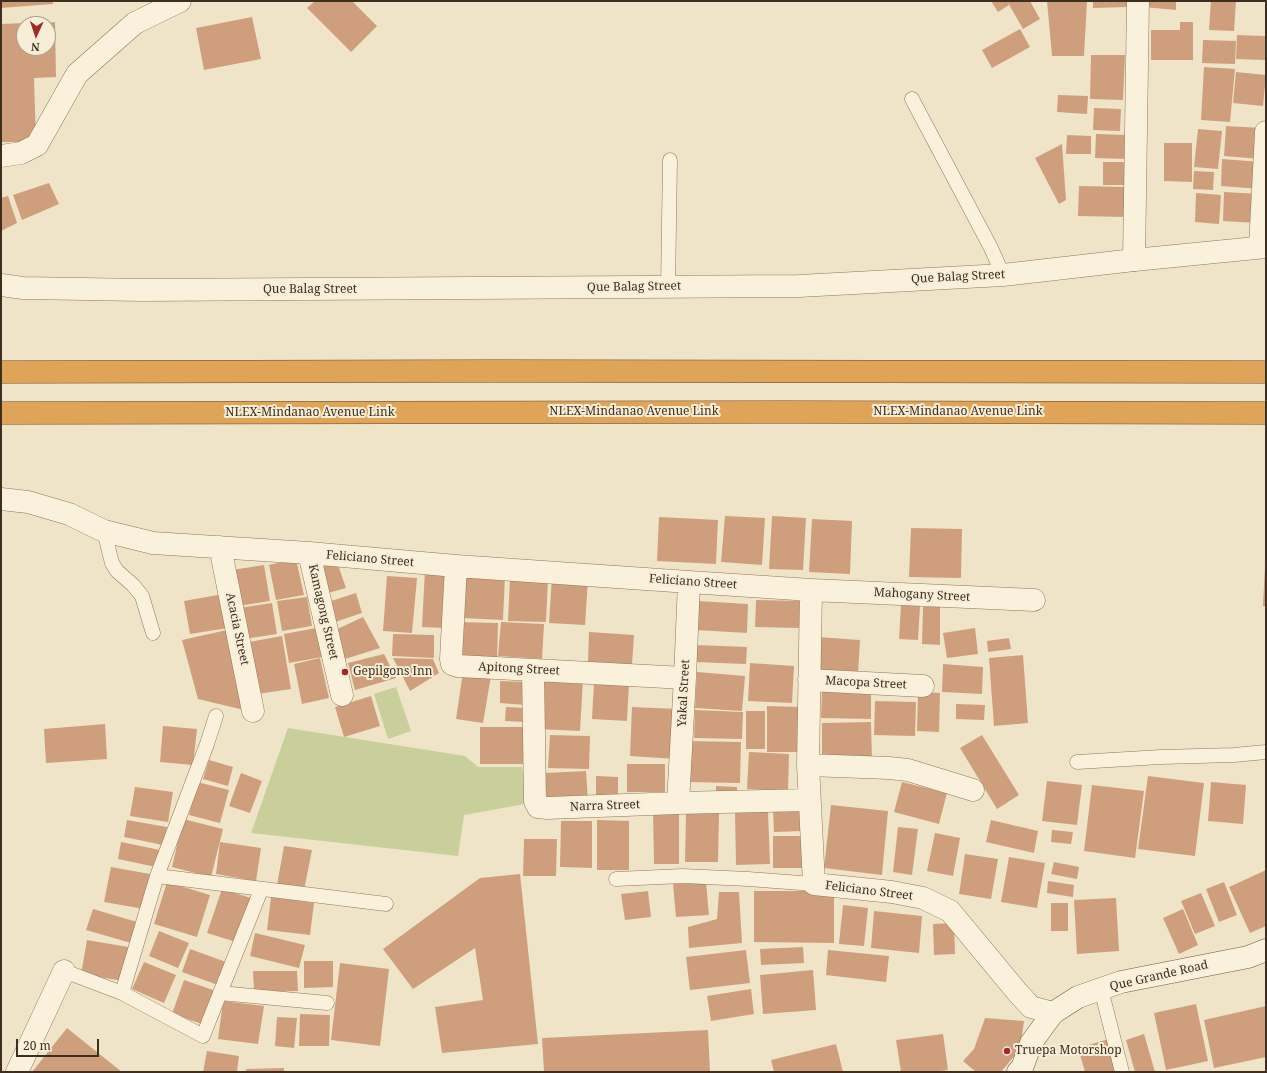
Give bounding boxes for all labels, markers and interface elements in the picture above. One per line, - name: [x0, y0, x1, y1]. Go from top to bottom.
- north arrow: [16, 16, 56, 56]
- text: N: [31, 40, 40, 55]
- street label: Que Balag Street: [911, 267, 1005, 287]
- street label: Que Balag Street: [587, 279, 681, 295]
- street label: Que Balag Street: [263, 283, 357, 297]
- street label: NLEX-Mindanao Avenue Link: [549, 405, 719, 419]
- street label: NLEX-Mindanao Avenue Link: [873, 405, 1043, 419]
- street label: NLEX-Mindanao Avenue Link: [225, 406, 395, 420]
- street label: Feliciano Street: [325, 548, 415, 570]
- street label: Kamagong Street: [305, 563, 341, 661]
- street label: Feliciano Street: [648, 572, 738, 592]
- street label: Mahogany Street: [873, 585, 971, 605]
- street label: Acacia Street: [222, 591, 252, 667]
- street label: Yakal Street: [675, 659, 693, 727]
- street label: Apitong Street: [478, 660, 560, 678]
- place label: Gepilgons Inn: [353, 665, 432, 679]
- marker: Gepilgons Inn: [340, 667, 350, 677]
- street label: Macopa Street: [825, 674, 907, 692]
- street label: Narra Street: [570, 798, 640, 814]
- street label: Feliciano Street: [824, 878, 914, 904]
- street label: Que Grande Road: [1108, 958, 1210, 994]
- scale bar: [18, 1031, 101, 1057]
- text: 20 m: [23, 1037, 51, 1054]
- place label: Truepa Motorshop: [1015, 1044, 1122, 1058]
- marker: Truepa Motorshop: [1002, 1046, 1012, 1056]

